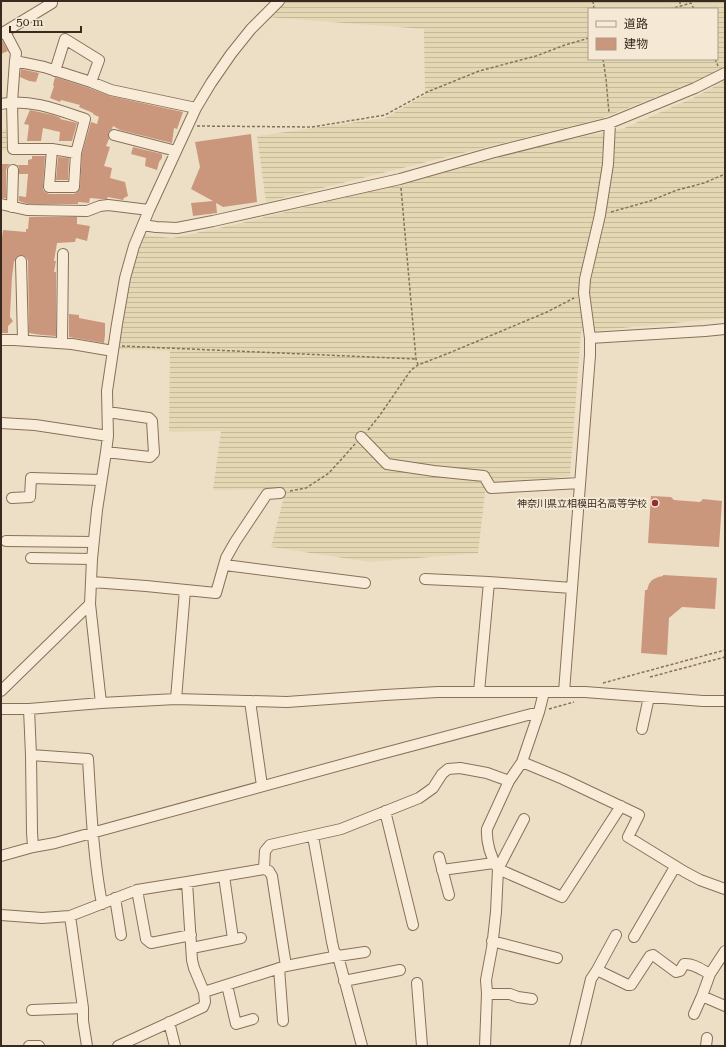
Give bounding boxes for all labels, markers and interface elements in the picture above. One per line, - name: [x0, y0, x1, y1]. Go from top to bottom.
- scale bar: [10, 8, 81, 34]
- legend: [588, 8, 718, 60]
- text: 50 m: [16, 15, 43, 29]
- text: 道路: [624, 17, 648, 31]
- text: 建物: [624, 37, 648, 51]
- place label: 神奈川県立相模田名高等学校: [517, 498, 647, 509]
- marker: 神奈川県立相模田名高等学校: [650, 498, 660, 508]

